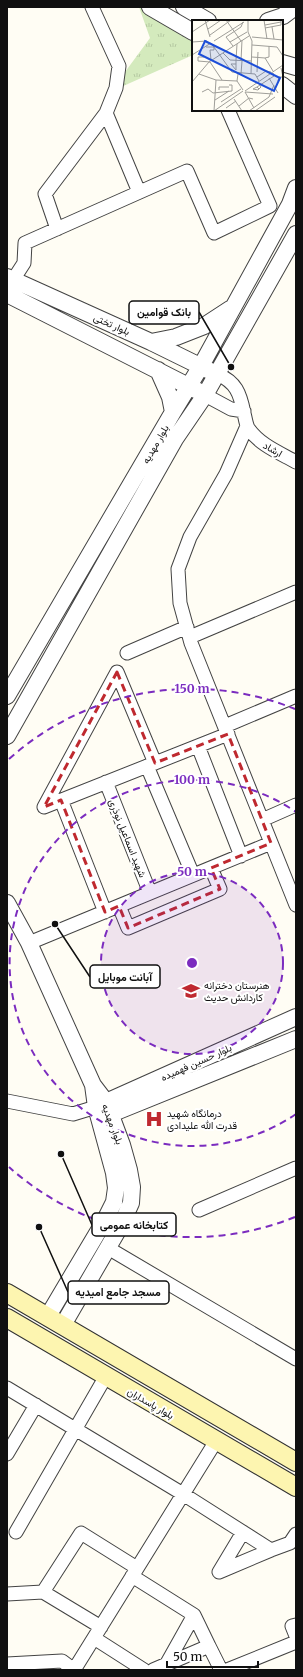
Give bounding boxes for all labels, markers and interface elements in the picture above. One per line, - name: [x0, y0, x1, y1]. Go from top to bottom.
- inset map: [192, 20, 283, 111]
- callout: بانک قوامین: [129, 301, 199, 324]
- text: بانک قوامین: [137, 305, 191, 319]
- street label: بلوار تختی: [91, 311, 132, 338]
- street label: بلوار مهدیه: [139, 423, 172, 466]
- street label: ارشاد: [261, 439, 285, 460]
- text: 150 m: [175, 681, 210, 696]
- text: 100 m: [174, 772, 210, 787]
- street label: شهید اسماعیل نوذری: [106, 797, 149, 879]
- text: 50 m: [177, 864, 207, 879]
- centre of rings: [185, 956, 199, 970]
- callout: آبانت موبایل: [90, 965, 160, 988]
- text: آبانت موبایل: [98, 970, 153, 984]
- place label: هنرستان دخترانه کاردانش حدیث: [204, 979, 270, 1004]
- school or university icon: هنرستان دخترانه کاردانش حدیث: [181, 981, 201, 1001]
- street label: بلوار حسین فهمیده: [159, 1041, 234, 1084]
- street label: بلوار مهدیه: [99, 1102, 126, 1146]
- place label: درمانگاه شهید قدرت الله علیدادی: [167, 1107, 238, 1132]
- hospital icon: درمانگاه شهید قدرت الله علیدادی: [144, 1109, 164, 1129]
- callout: کتابخانه عمومی: [92, 1213, 176, 1236]
- text: کتابخانه عمومی: [100, 1218, 168, 1232]
- callout: مسجد جامع امیدیه: [68, 1281, 169, 1304]
- text: مسجد جامع امیدیه: [75, 1285, 161, 1300]
- street label: بلوار پاسداران: [125, 1385, 176, 1423]
- scale bar: [167, 1643, 258, 1669]
- text: 50 m: [173, 1649, 202, 1664]

